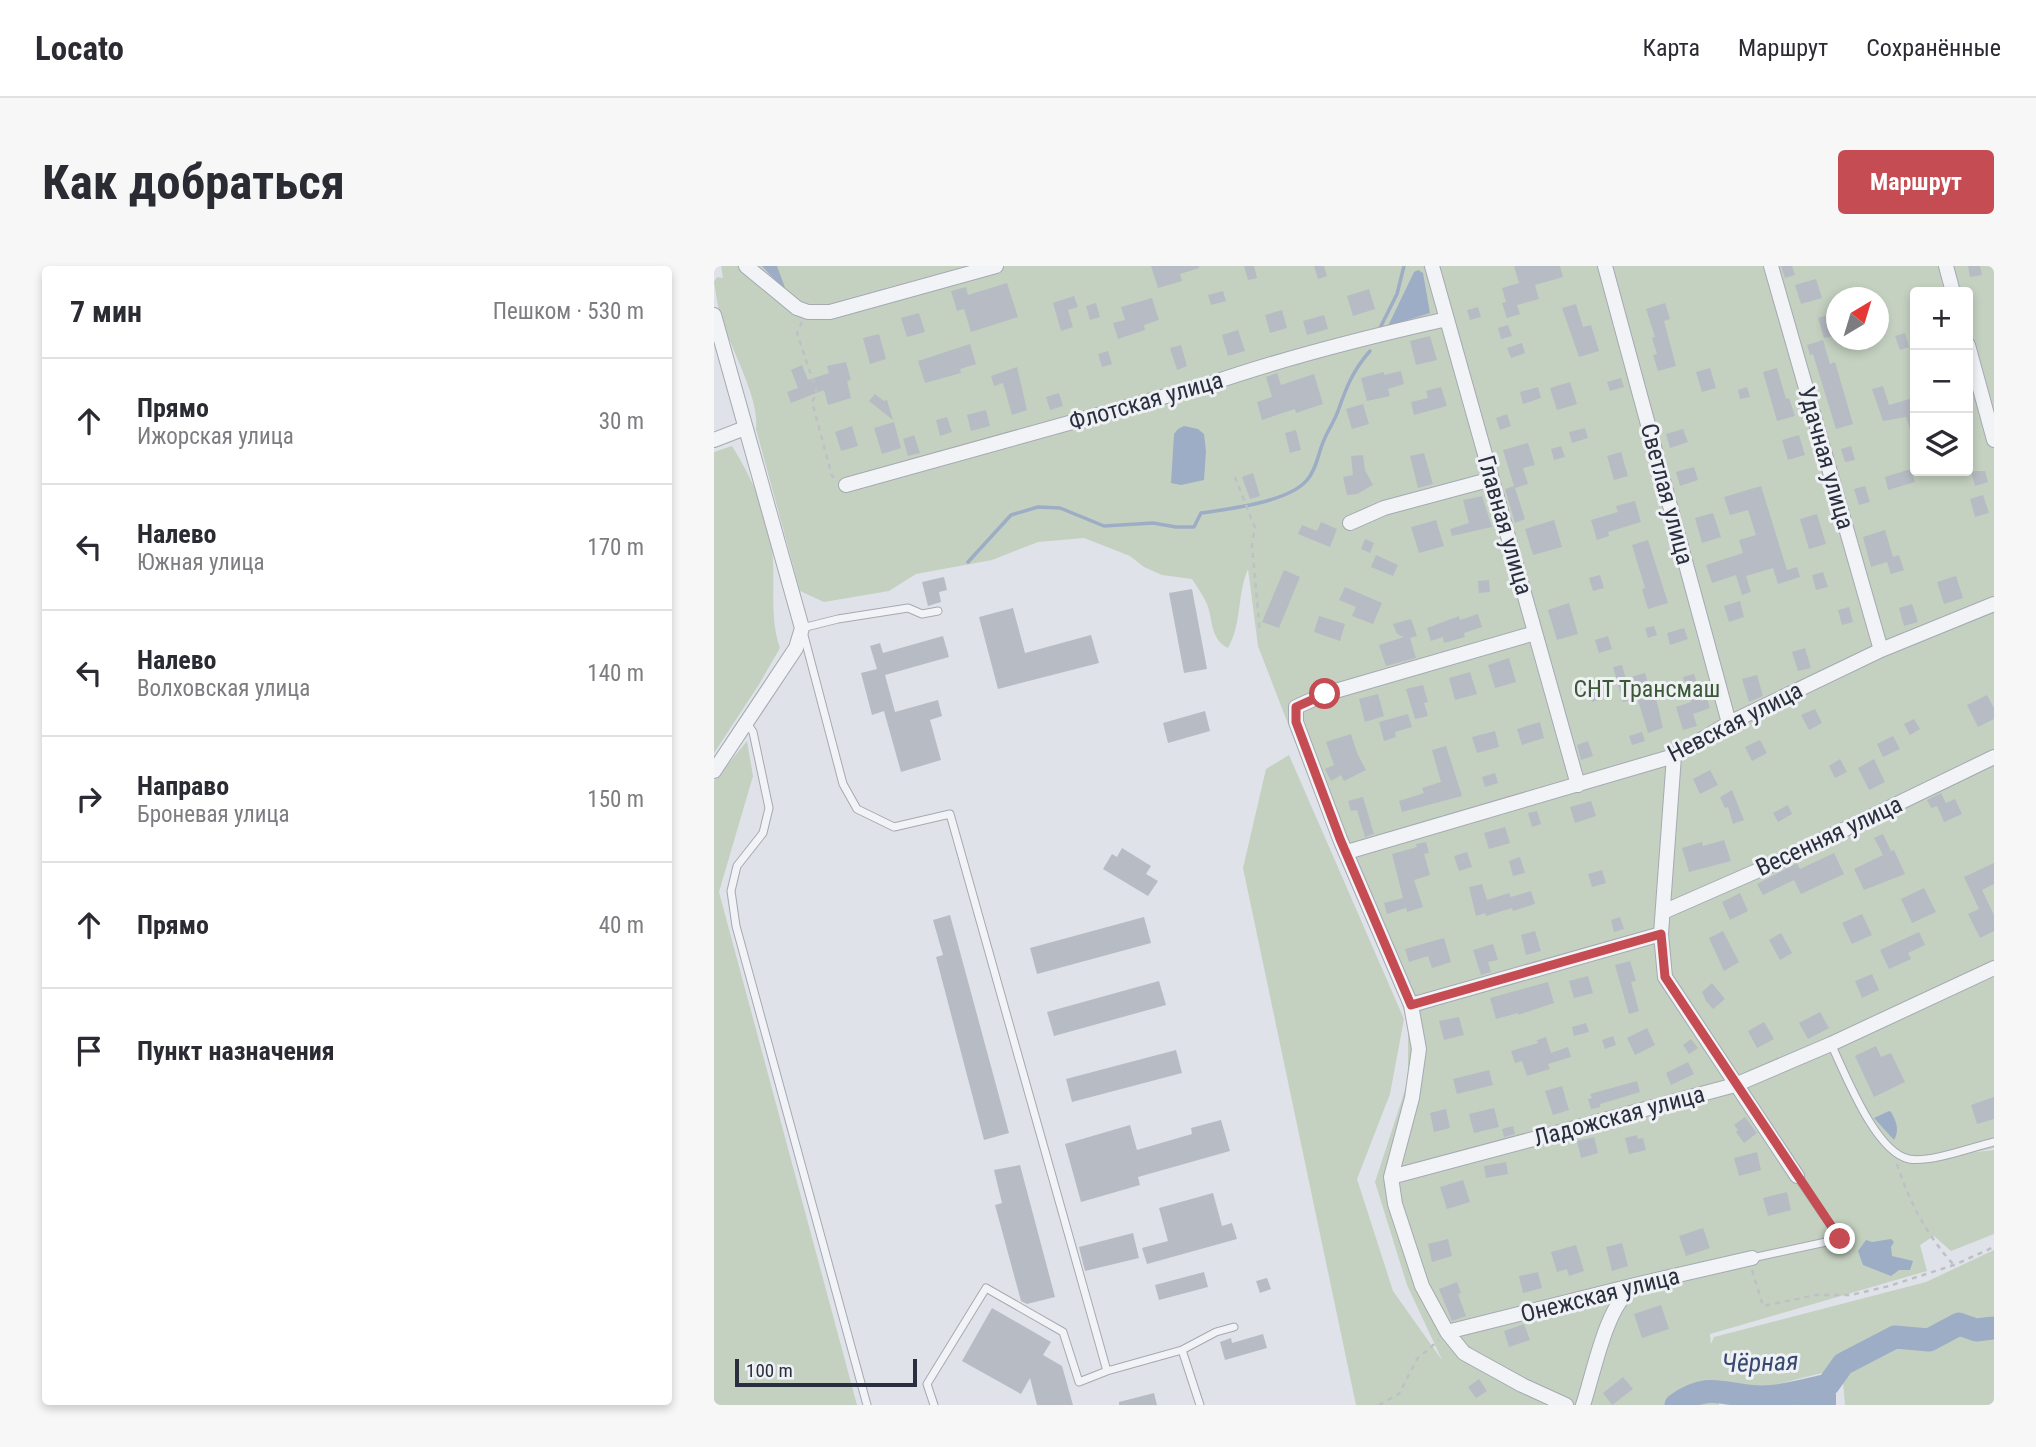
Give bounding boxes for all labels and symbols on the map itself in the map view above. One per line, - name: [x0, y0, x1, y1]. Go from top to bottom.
- north arrow: [1826, 287, 1889, 350]
- street label: Флотская улица: [1066, 366, 1226, 436]
- street label: Удачная улица: [1792, 384, 1860, 532]
- street label: Светлая улица: [1635, 420, 1699, 568]
- street label: Главная улица: [1472, 452, 1538, 598]
- park label: СНТ Трансмаш: [1574, 675, 1720, 703]
- street label: Невская улица: [1663, 676, 1807, 768]
- route start: [1309, 678, 1340, 709]
- street label: Весенняя улица: [1752, 790, 1906, 882]
- street label: Ладожская улица: [1530, 1080, 1708, 1152]
- route end: [1824, 1223, 1855, 1254]
- street label: Онежская улица: [1518, 1262, 1682, 1328]
- water label: Чёрная: [1721, 1346, 1799, 1378]
- scale bar: [735, 1356, 917, 1388]

